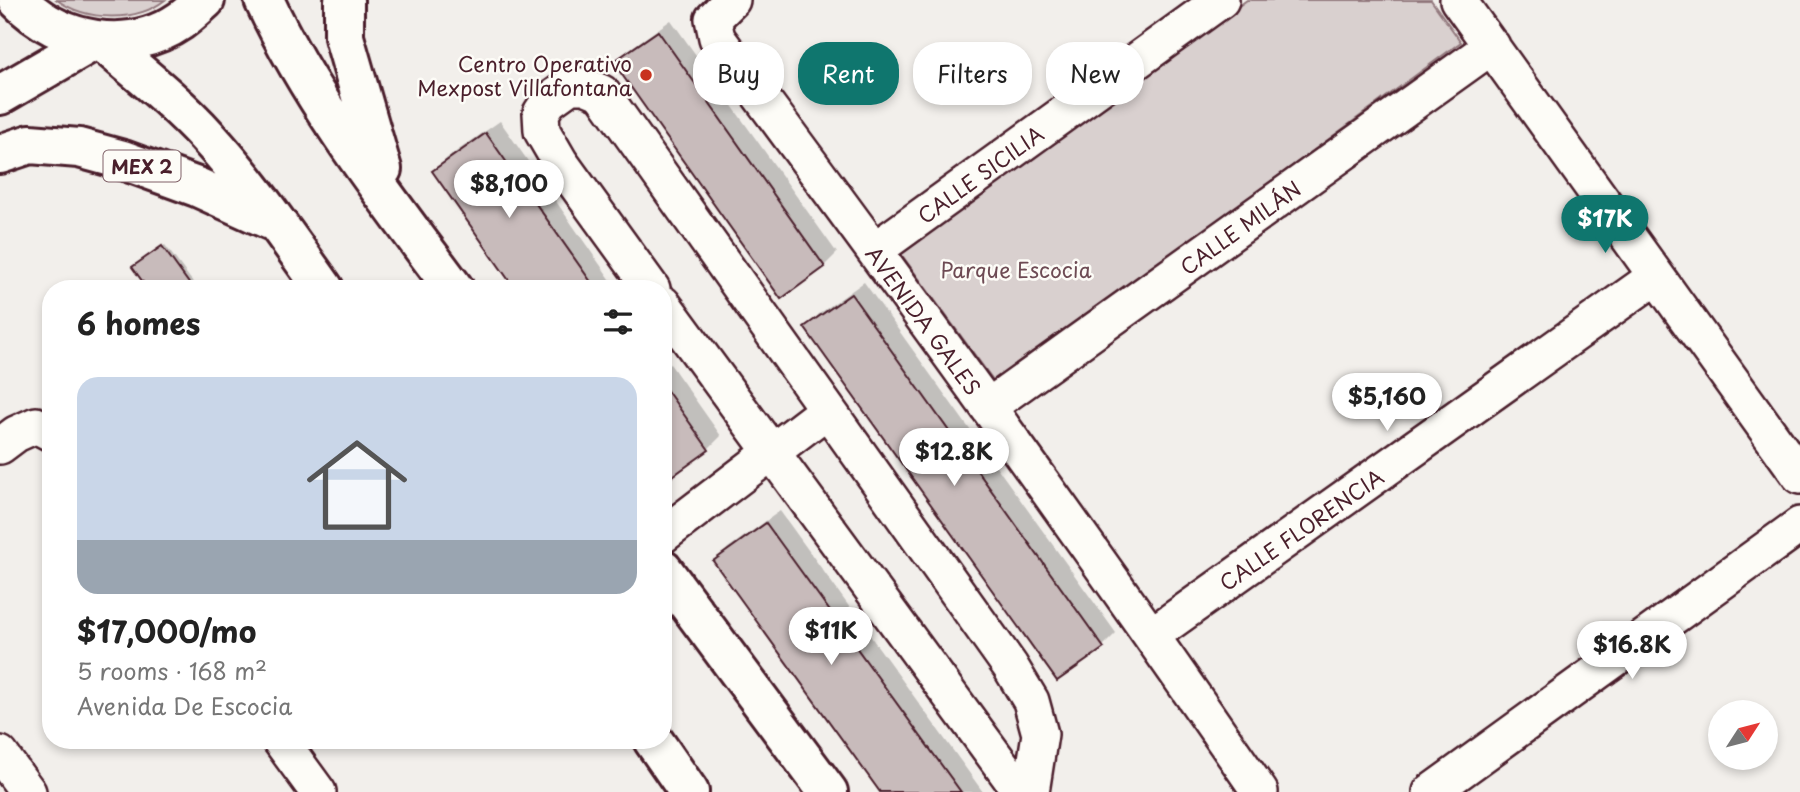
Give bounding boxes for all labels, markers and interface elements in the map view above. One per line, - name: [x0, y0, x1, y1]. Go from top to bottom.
- chip: Buy: [693, 42, 784, 105]
- chip: Rent: [798, 42, 899, 105]
- chip: Filters: [913, 42, 1032, 105]
- chip: New: [1046, 42, 1144, 105]
- place label: Centro Operativo Mexpost Villafontana: [417, 47, 633, 103]
- marker: Centro Operativo Mexpost Villafontana: [638, 67, 654, 83]
- street label: CALLE SICILIA: [910, 117, 1050, 231]
- road number: MEX 2: [104, 150, 180, 182]
- pin: $8,100: [452, 160, 566, 220]
- text: $8,100: [470, 165, 548, 200]
- street label: CALLE MILÁN: [1173, 172, 1307, 282]
- pin: $17K: [1564, 196, 1646, 255]
- text: $17K: [1577, 200, 1633, 235]
- street label: AVENIDA GALES: [859, 239, 989, 401]
- park label: Parque Escocia: [940, 253, 1092, 285]
- text: 6 homes: [77, 300, 200, 345]
- icon: filters: [599, 303, 637, 341]
- pin: $5,160: [1330, 374, 1444, 433]
- text: $5,160: [1348, 378, 1426, 413]
- icon: home: [294, 422, 420, 548]
- pin: $12.8K: [897, 428, 1011, 488]
- text: $12.8K: [915, 433, 993, 468]
- street label: CALLE FLORENCIA: [1212, 460, 1390, 598]
- text: $17,000/mo: [77, 608, 256, 653]
- pin: $11K: [790, 608, 872, 667]
- text: $11K: [805, 612, 857, 647]
- pin: $16.8K: [1575, 622, 1689, 681]
- text: $16.8K: [1593, 626, 1671, 661]
- text: 5 rooms · 168 m²: [77, 653, 267, 688]
- text: Avenida De Escocia: [77, 688, 292, 723]
- north arrow: [1708, 700, 1778, 770]
- map controls: [1708, 700, 1778, 770]

